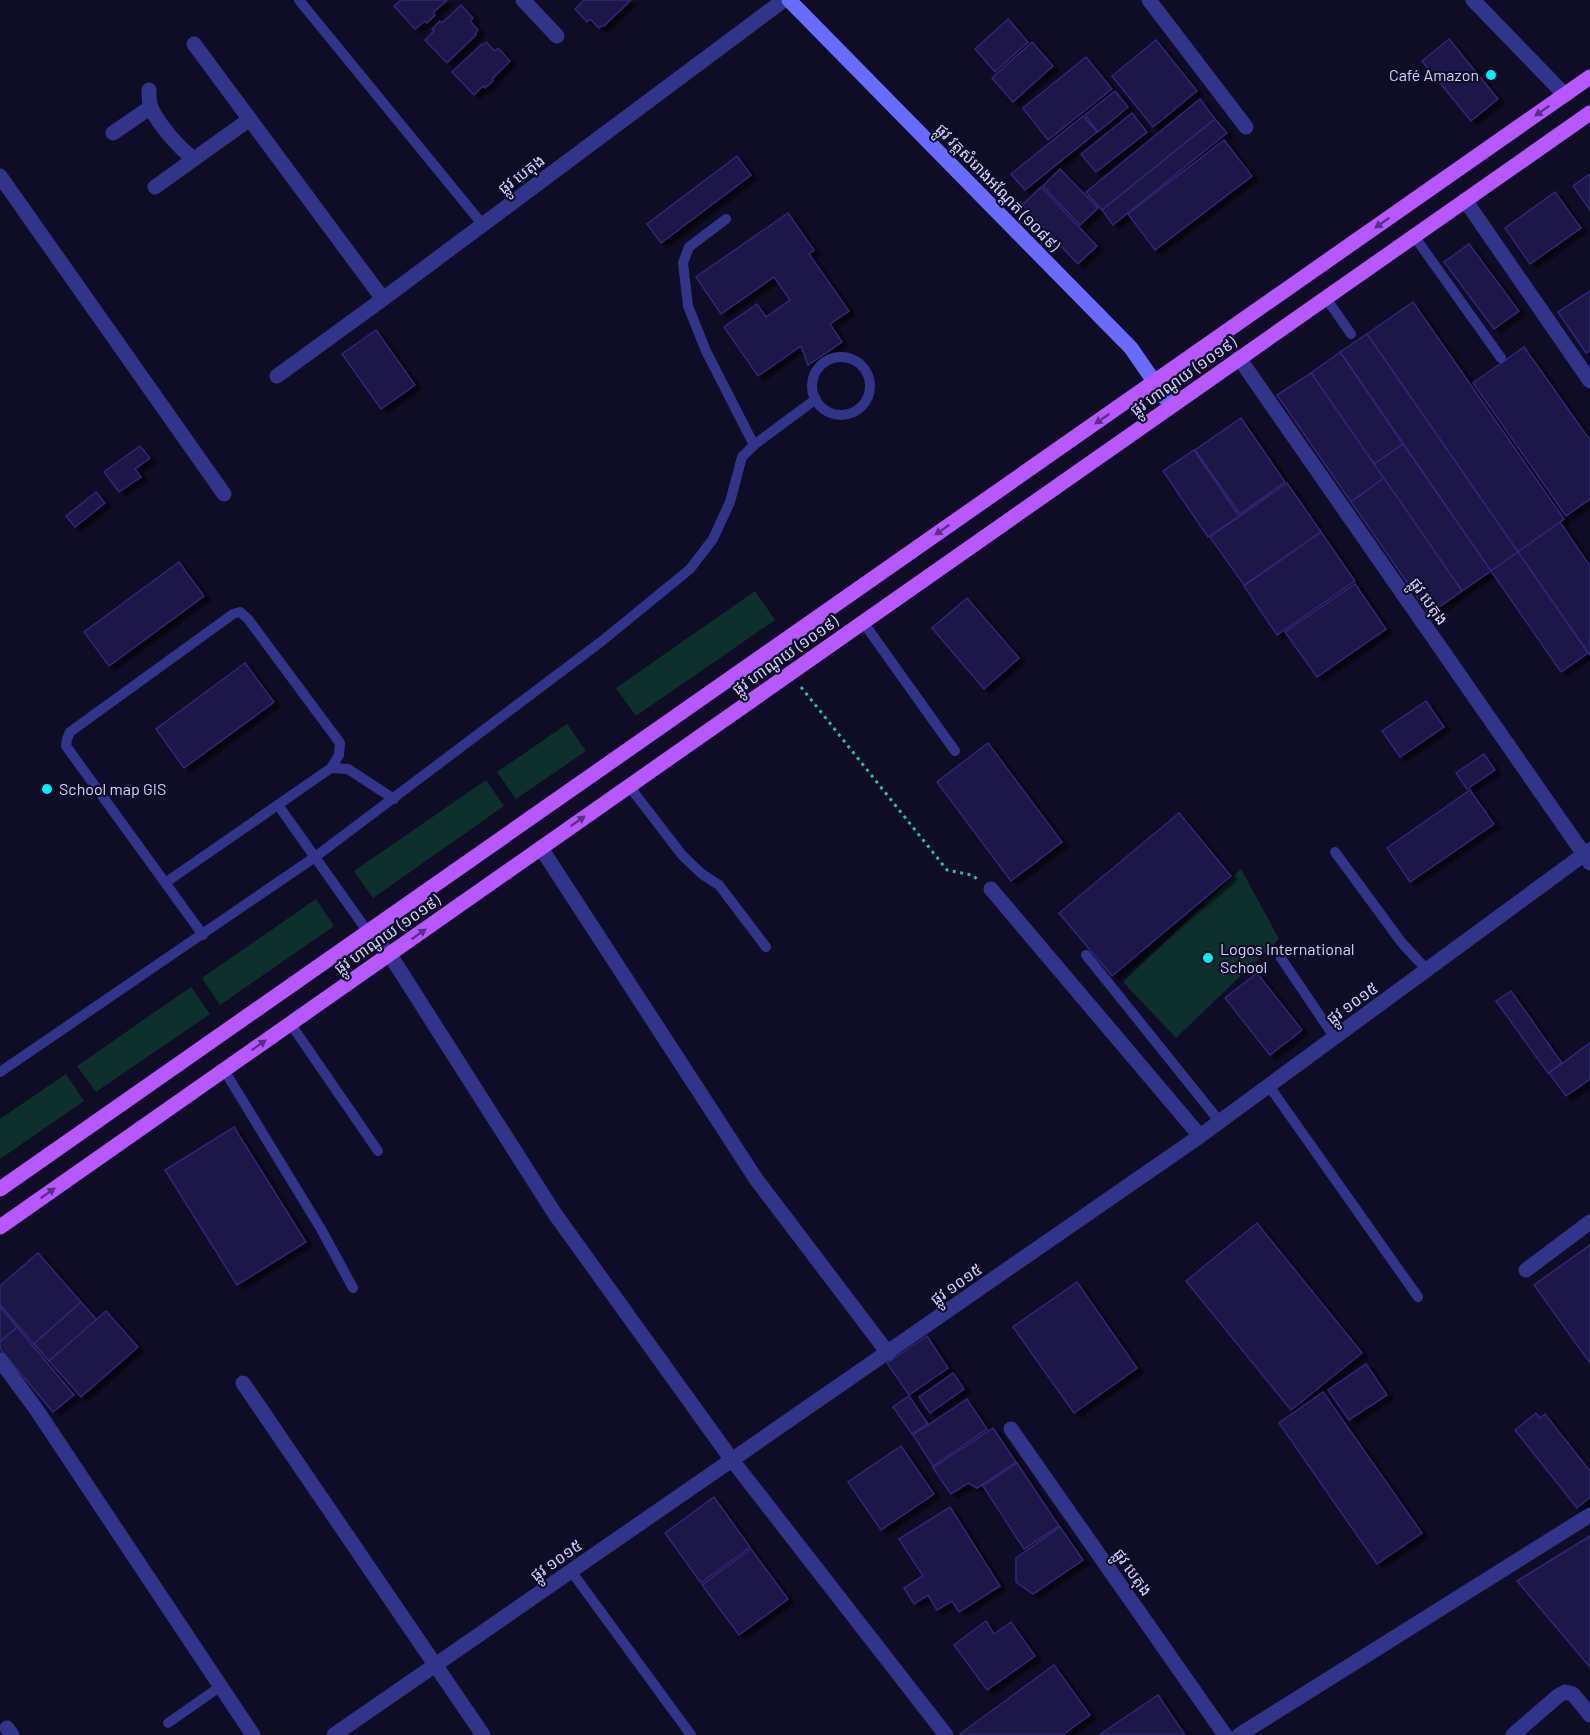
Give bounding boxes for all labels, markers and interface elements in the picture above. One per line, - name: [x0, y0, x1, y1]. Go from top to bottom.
- place label: Café Amazon: [1389, 65, 1479, 84]
- marker: Café Amazon: [1484, 68, 1498, 82]
- one-way arrow: [1534, 105, 1550, 116]
- street label: ផ្លូវ វត្តសំរោងអណ្ដែត (១០៨៩): [928, 119, 1065, 259]
- street label: ផ្លូវ បេតុង: [494, 150, 551, 202]
- one-way arrow: [1375, 217, 1391, 229]
- street label: ផ្លូវ ហាណូយ (១០១៩): [1126, 331, 1243, 424]
- one-way arrow: [1094, 413, 1110, 424]
- one-way arrow: [935, 524, 951, 536]
- street label: ផ្លូវ បេតុង: [1402, 573, 1453, 631]
- street label: ផ្លូវ ហាណូយ (១០១៩): [728, 610, 845, 703]
- place label: School map GIS: [59, 779, 166, 798]
- marker: School map GIS: [40, 782, 54, 796]
- one-way arrow: [570, 815, 586, 827]
- street label: ផ្លូវ ហាណូយ (១០១៩): [330, 889, 447, 982]
- one-way arrow: [411, 928, 427, 940]
- place label: Logos International School: [1220, 939, 1355, 976]
- marker: Logos International School: [1201, 951, 1215, 965]
- street label: ផ្លូវ ១០១៥: [1322, 978, 1385, 1032]
- one-way arrow: [251, 1039, 267, 1051]
- one-way arrow: [39, 1187, 55, 1199]
- street label: ផ្លូវ ១០១៥: [926, 1259, 989, 1313]
- street label: ផ្លូវ ១០១៥: [526, 1535, 589, 1589]
- street label: ផ្លូវ បេតុង: [1106, 1544, 1157, 1602]

